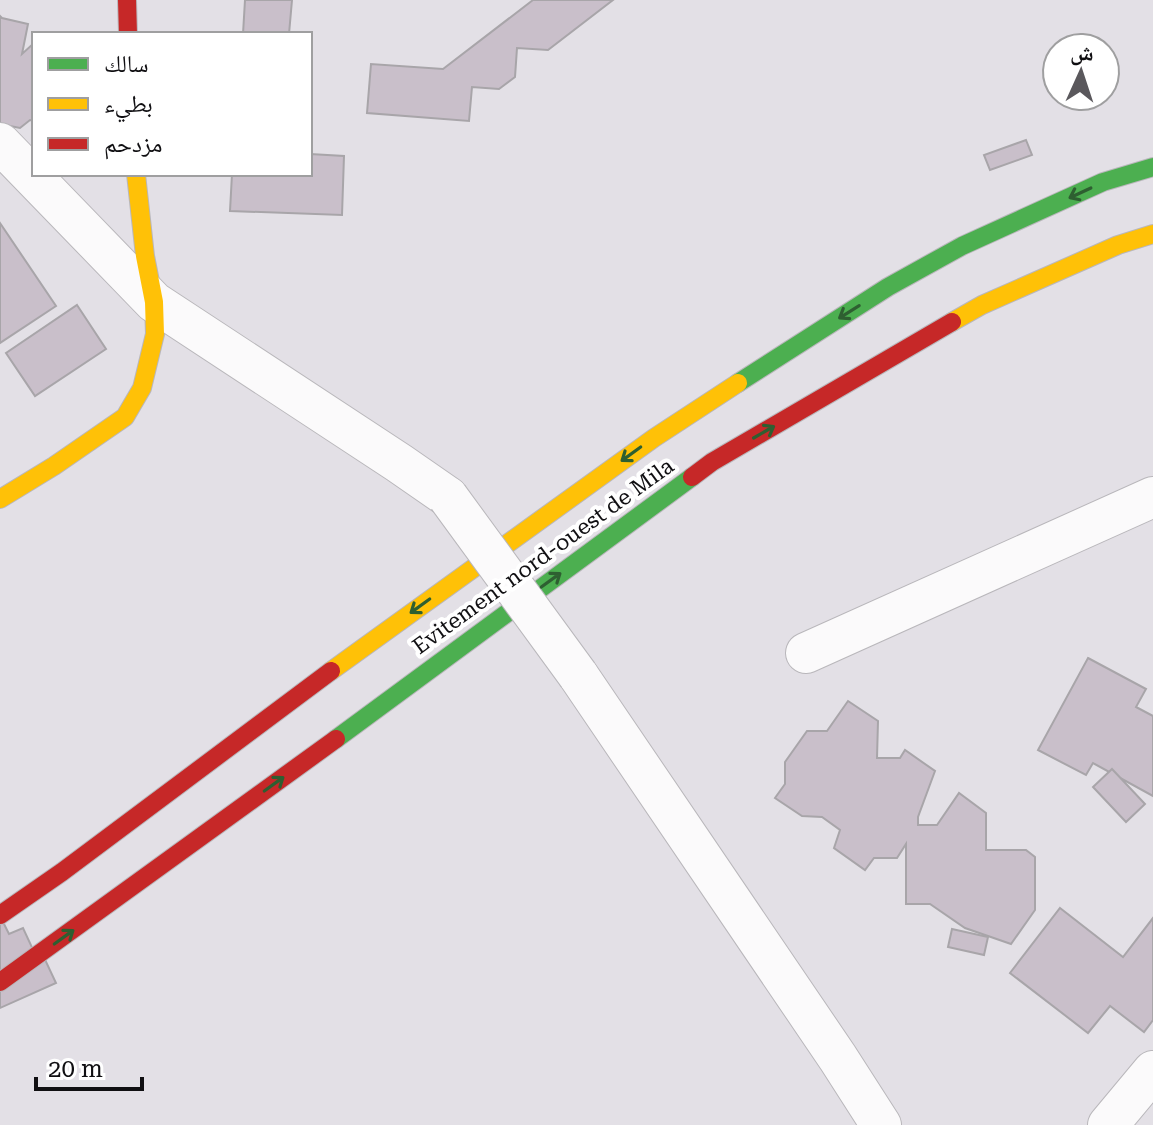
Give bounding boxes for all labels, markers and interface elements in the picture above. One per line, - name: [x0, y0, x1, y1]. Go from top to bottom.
- legend: [32, 32, 312, 176]
- north arrow: [1041, 32, 1121, 112]
- text: ش: [1070, 39, 1094, 67]
- text: سالك: [104, 50, 149, 78]
- text: بطيء: [104, 90, 153, 123]
- text: مزدحم: [104, 130, 163, 160]
- one-way arrow: [1068, 186, 1092, 201]
- one-way arrow: [838, 304, 861, 320]
- one-way arrow: [752, 424, 775, 440]
- one-way arrow: [621, 446, 643, 463]
- street label: Evitement nord-ouest de Mila: [408, 453, 678, 659]
- one-way arrow: [540, 572, 561, 589]
- one-way arrow: [410, 598, 432, 614]
- one-way arrow: [263, 776, 284, 793]
- one-way arrow: [53, 929, 74, 946]
- scale bar: [36, 1041, 142, 1091]
- text: 20 m: [48, 1055, 103, 1083]

